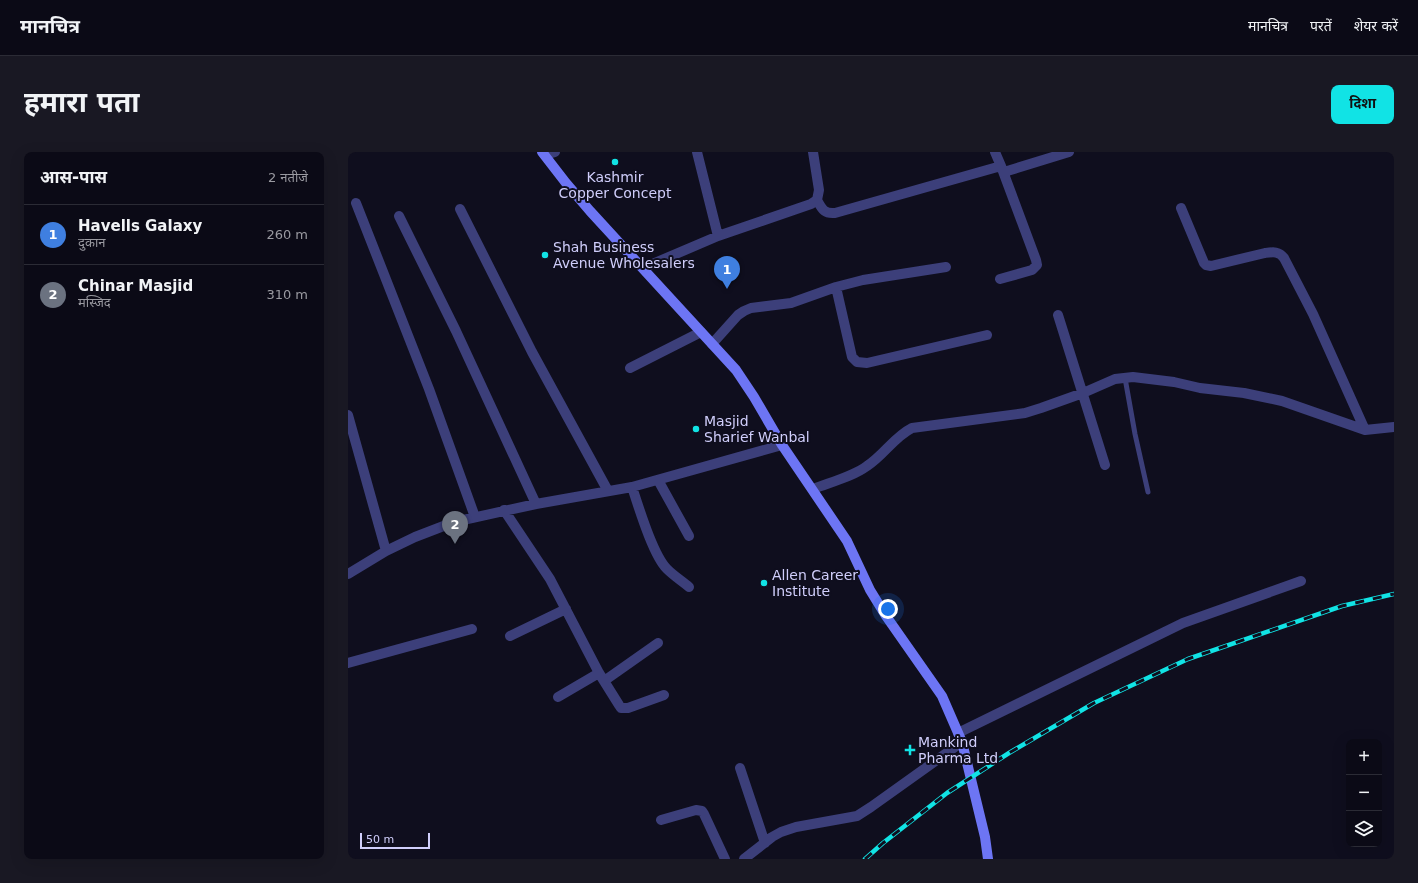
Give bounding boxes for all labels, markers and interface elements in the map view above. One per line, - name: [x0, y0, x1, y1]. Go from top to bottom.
- text: मानचित्र: [20, 15, 80, 37]
- text: मानचित्र: [1248, 18, 1288, 34]
- text: परतें: [1310, 18, 1332, 34]
- text: शेयर करें: [1354, 18, 1398, 34]
- button: दिशा: [1331, 85, 1394, 124]
- text: हमारा पता: [24, 86, 139, 119]
- marker: Kashmir Copper Concept: [610, 157, 620, 167]
- text: आस-पास: [40, 167, 107, 187]
- place label: Kashmir Copper Concept: [559, 169, 672, 201]
- text: 2 नतीजे: [268, 170, 308, 185]
- text: Havells Galaxy: [78, 217, 202, 235]
- text: 1: [48, 227, 58, 242]
- text: 260 m: [266, 227, 308, 242]
- text: दुकान: [78, 235, 105, 250]
- place label: Shah Business Avenue Wholesalers: [553, 239, 695, 271]
- marker: Shah Business Avenue Wholesalers: [540, 250, 550, 260]
- pin: 1: [714, 256, 740, 289]
- text: Chinar Masjid: [78, 277, 193, 295]
- text: 2: [48, 287, 58, 302]
- text: 310 m: [266, 287, 308, 302]
- text: मस्जिद: [78, 295, 111, 310]
- place label: Masjid Sharief Wanbal: [704, 413, 810, 445]
- marker: Masjid Sharief Wanbal: [691, 424, 701, 434]
- pin: 2: [442, 511, 468, 544]
- place label: Allen Career Institute: [772, 567, 858, 599]
- marker: Allen Career Institute: [759, 578, 769, 588]
- your location: [878, 599, 898, 619]
- place label: Mankind Pharma Ltd: [918, 734, 998, 766]
- map controls: [1346, 739, 1382, 847]
- button: +: [1346, 739, 1382, 775]
- marker: Mankind Pharma Ltd: [905, 745, 915, 755]
- button: −: [1346, 775, 1382, 811]
- button: layers: [1346, 811, 1382, 847]
- scale bar: [360, 831, 430, 850]
- text: 50 m: [366, 833, 394, 846]

